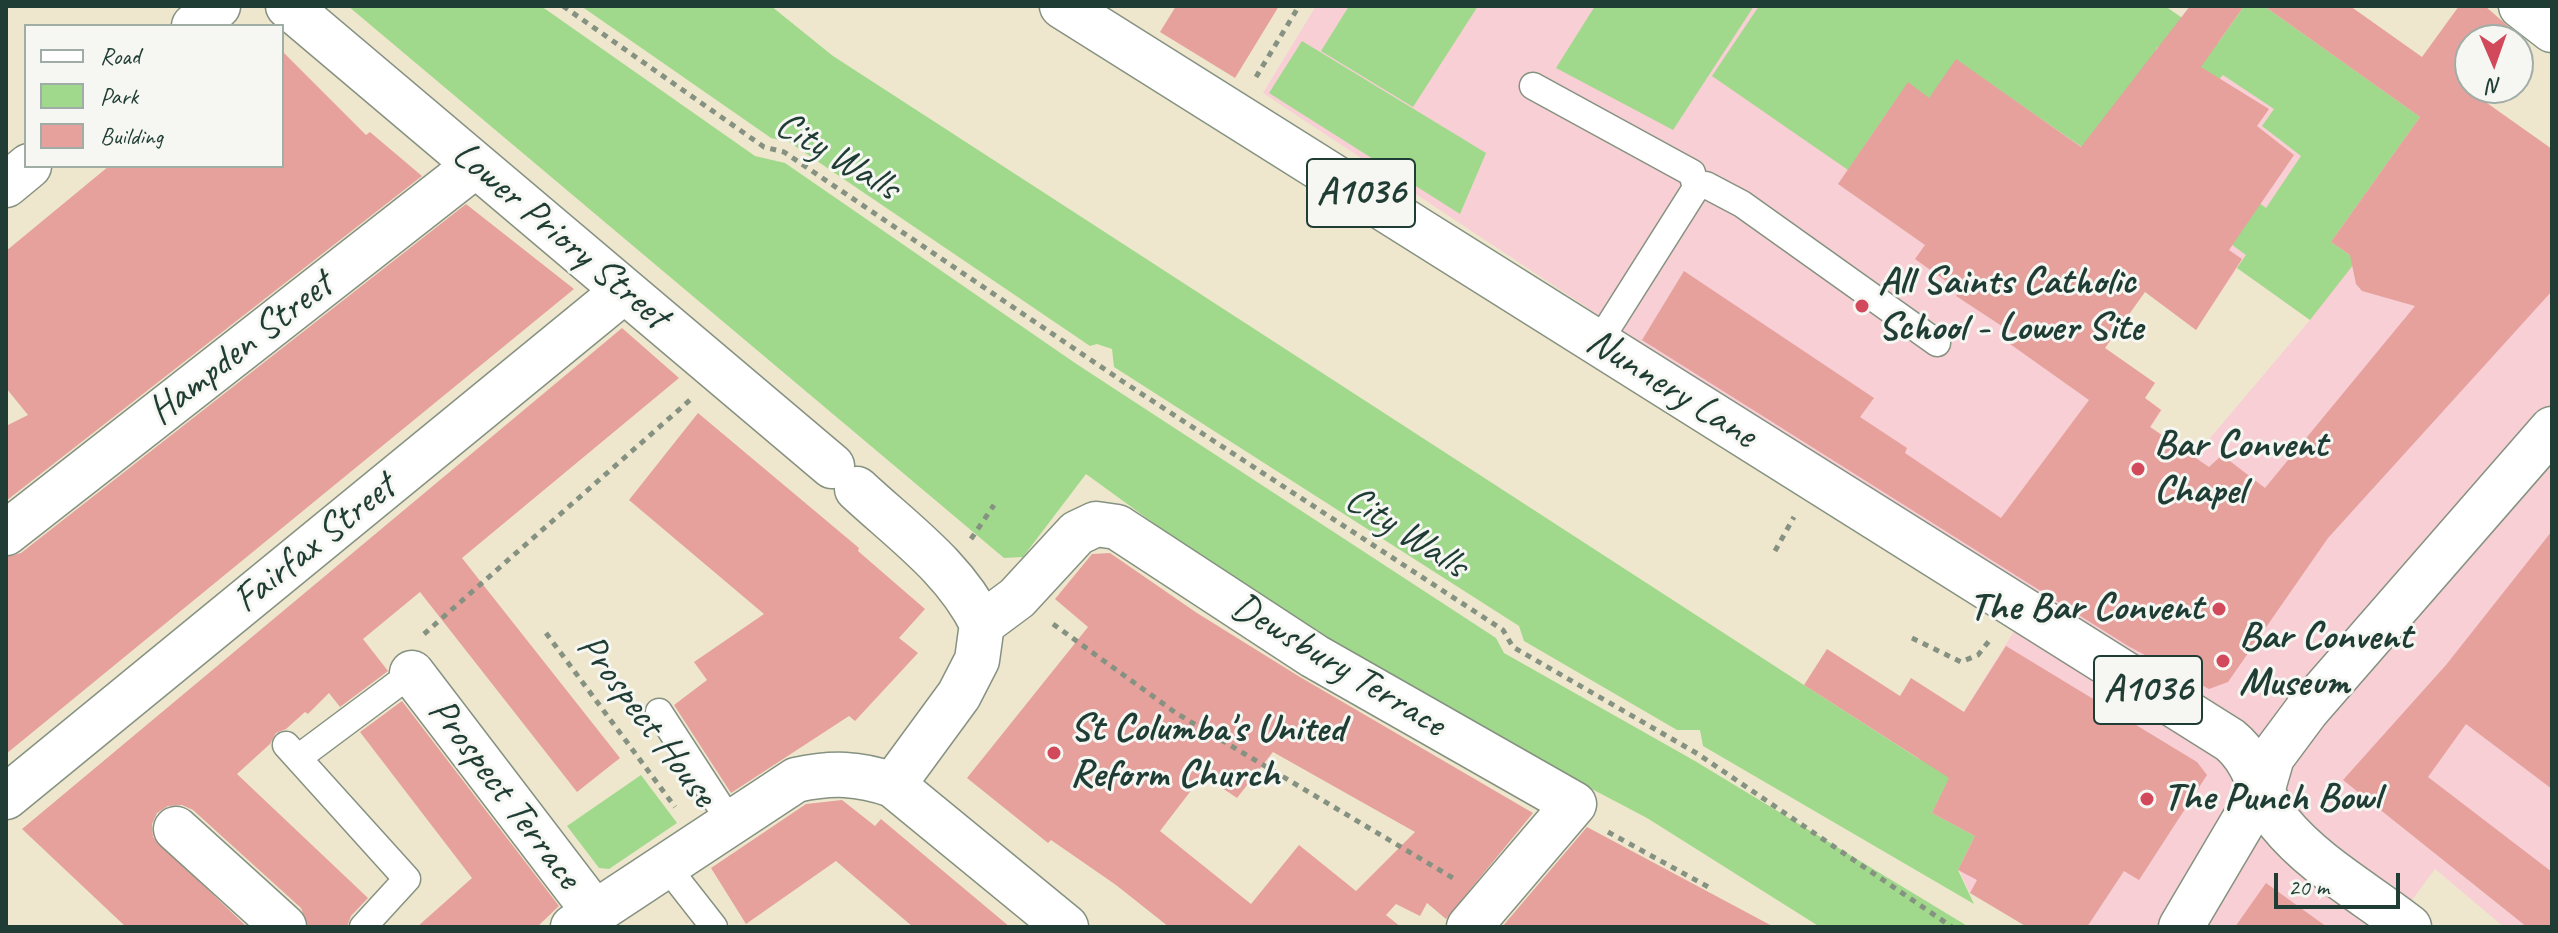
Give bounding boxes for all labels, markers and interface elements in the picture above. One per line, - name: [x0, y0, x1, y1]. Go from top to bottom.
- legend: [24, 24, 284, 168]
- north arrow: [2454, 24, 2534, 104]
- text: Road: [100, 41, 140, 71]
- text: N: [2487, 72, 2502, 100]
- text: Park: [100, 81, 138, 111]
- street label: City Walls: [766, 101, 908, 213]
- text: Building: [100, 121, 163, 151]
- street label: Lower Priory Street: [442, 131, 678, 341]
- road number: A1036: [1307, 159, 1415, 227]
- place label: All Saints Catholic School - Lower Site: [1878, 259, 2143, 353]
- street label: Hampden Street: [139, 262, 343, 436]
- marker: All Saints Catholic School - Lower Site: [1853, 297, 1871, 315]
- street label: Nunnery Lane: [1577, 318, 1765, 460]
- place label: Bar Convent Chapel: [2154, 422, 2327, 516]
- marker: Bar Convent Chapel: [2129, 460, 2147, 478]
- street label: Fairfax Street: [224, 464, 406, 624]
- street label: City Walls: [1336, 476, 1476, 590]
- street label: Dewsbury Terrace: [1222, 583, 1454, 749]
- place label: The Bar Convent: [1969, 585, 2203, 633]
- marker: The Bar Convent: [2210, 600, 2228, 618]
- place label: Bar Convent Museum: [2239, 614, 2412, 708]
- street label: Prospect House: [565, 625, 727, 817]
- marker: Bar Convent Museum: [2214, 652, 2232, 670]
- road number: A1036: [2094, 656, 2202, 724]
- street label: Prospect Terrace: [417, 689, 591, 899]
- place label: St Columba's United Reform Church: [1070, 706, 1345, 800]
- marker: St Columba's United Reform Church: [1045, 744, 1063, 762]
- place label: The Punch Bowl: [2163, 775, 2380, 823]
- marker: The Punch Bowl: [2138, 790, 2156, 808]
- scale bar: [2278, 857, 2404, 907]
- text: 20 m: [2288, 872, 2329, 902]

